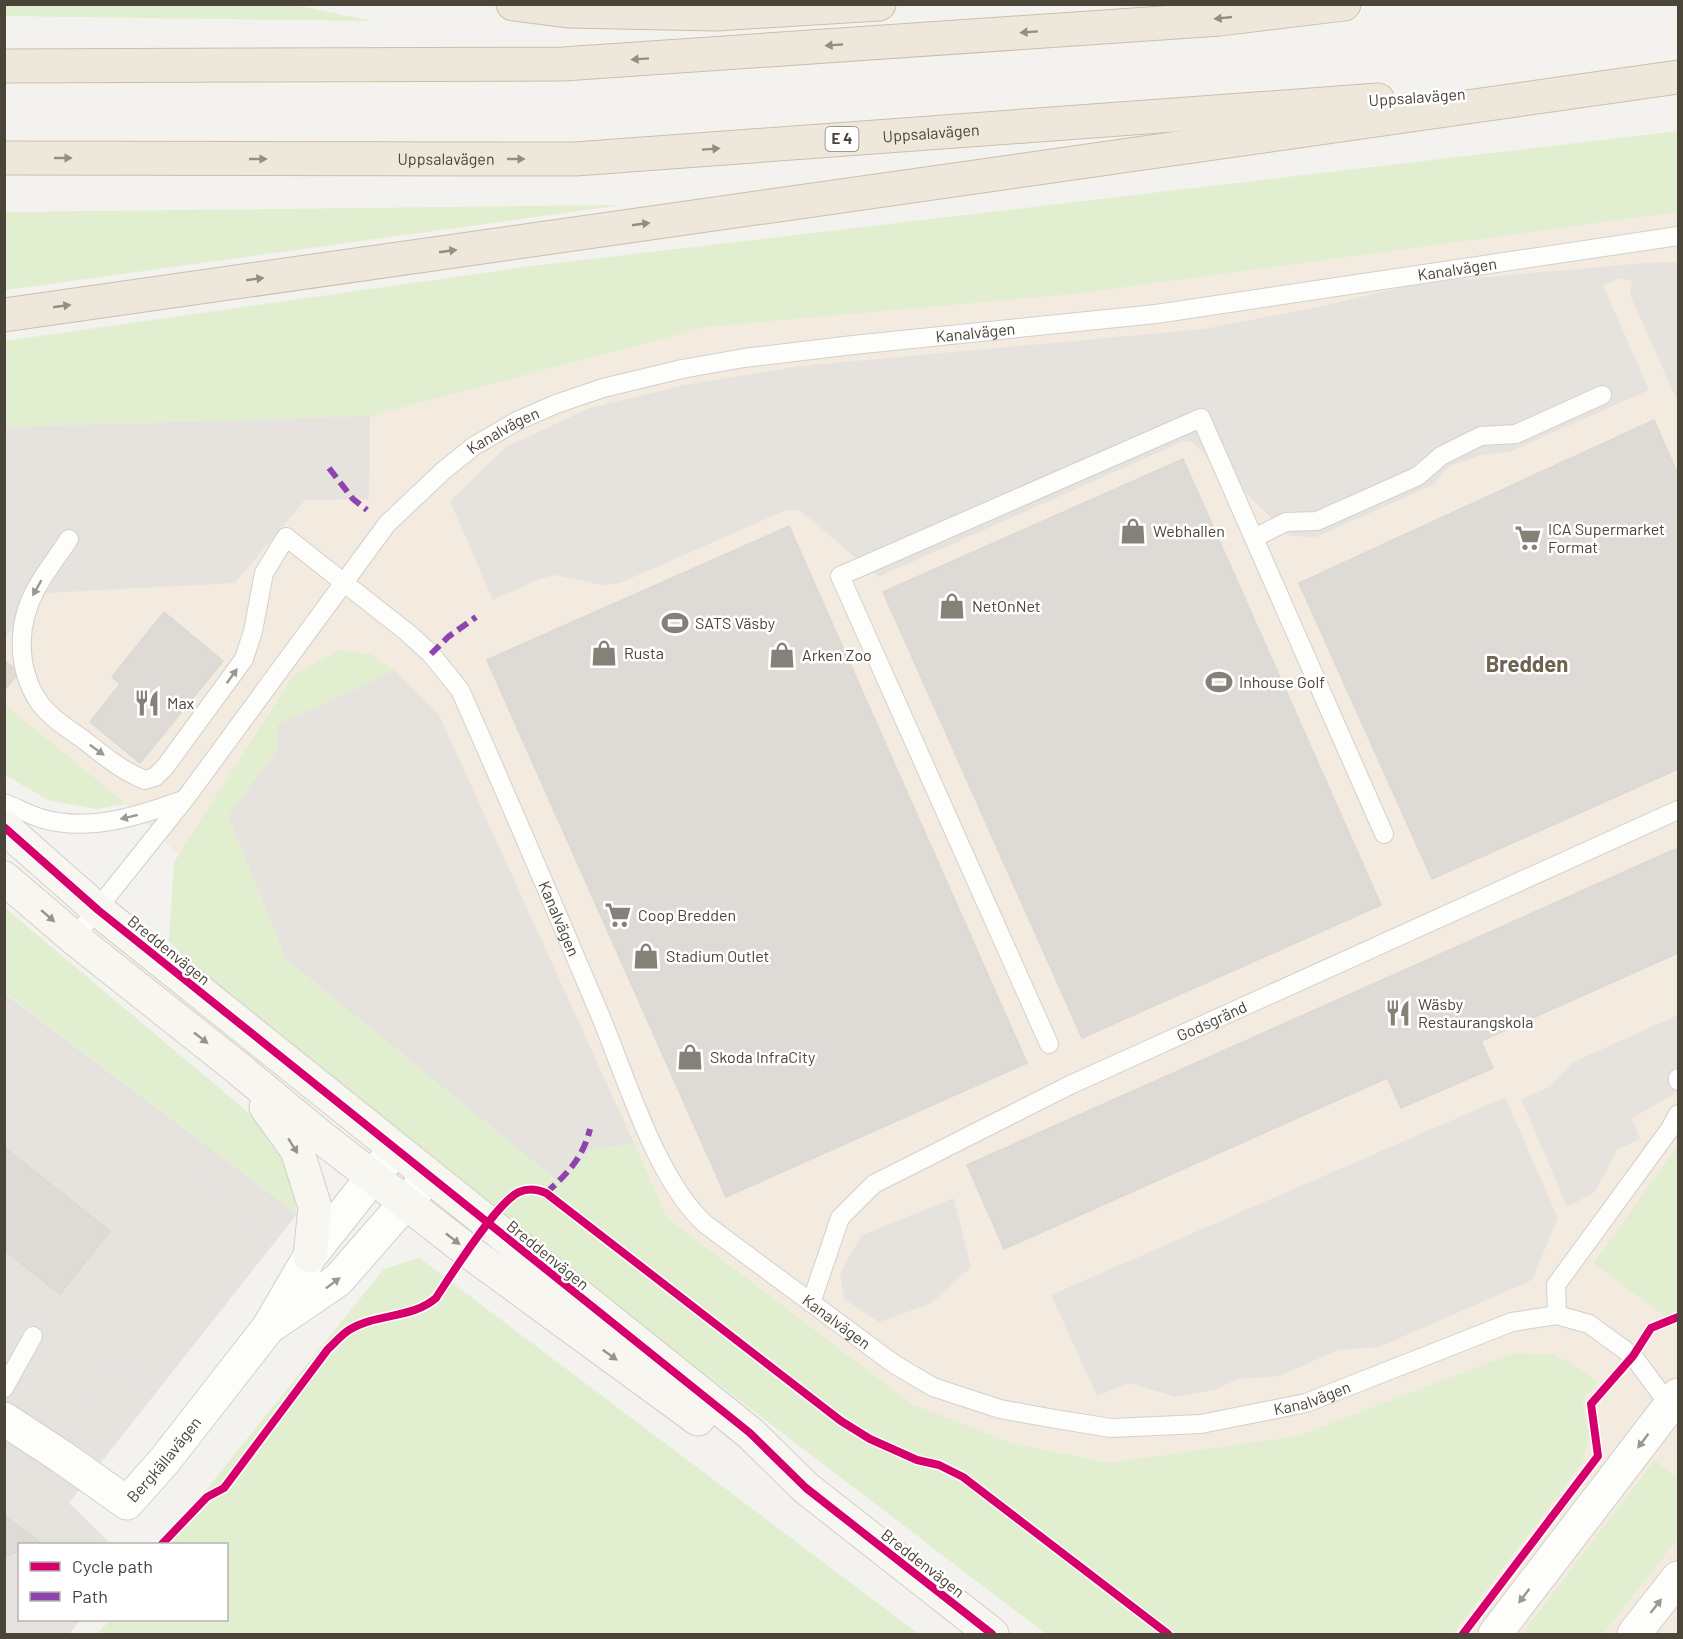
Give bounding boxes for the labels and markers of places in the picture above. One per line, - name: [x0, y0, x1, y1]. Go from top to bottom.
- shop icon: Webhallen: [1118, 516, 1148, 546]
- place label: ICA Supermarket Format: [1548, 519, 1665, 556]
- place label: Webhallen: [1153, 521, 1225, 540]
- supermarket icon: ICA Supermarket Format: [1513, 523, 1543, 553]
- shop icon: NetOnNet: [937, 591, 967, 621]
- place label: NetOnNet: [972, 596, 1041, 615]
- sports icon: SATS Väsby: [660, 608, 690, 638]
- place label: SATS Väsby: [695, 613, 776, 632]
- shop icon: Rusta: [589, 638, 619, 668]
- shop icon: Arken Zoo: [767, 640, 797, 670]
- place label: Rusta: [624, 643, 664, 662]
- place label: Arken Zoo: [802, 645, 872, 664]
- sports icon: Inhouse Golf: [1204, 667, 1234, 697]
- place label: Inhouse Golf: [1239, 672, 1325, 691]
- restaurant icon: Max: [132, 688, 162, 718]
- place label: Max: [167, 693, 195, 712]
- supermarket icon: Coop Bredden: [603, 900, 633, 930]
- place label: Coop Bredden: [638, 905, 736, 924]
- shop icon: Stadium Outlet: [631, 941, 661, 971]
- place label: Stadium Outlet: [666, 946, 769, 965]
- place label: Wäsby Restaurangskola: [1418, 994, 1533, 1031]
- restaurant icon: Wäsby Restaurangskola: [1383, 998, 1413, 1028]
- shop icon: Skoda InfraCity: [675, 1042, 705, 1072]
- place label: Skoda InfraCity: [710, 1047, 816, 1066]

